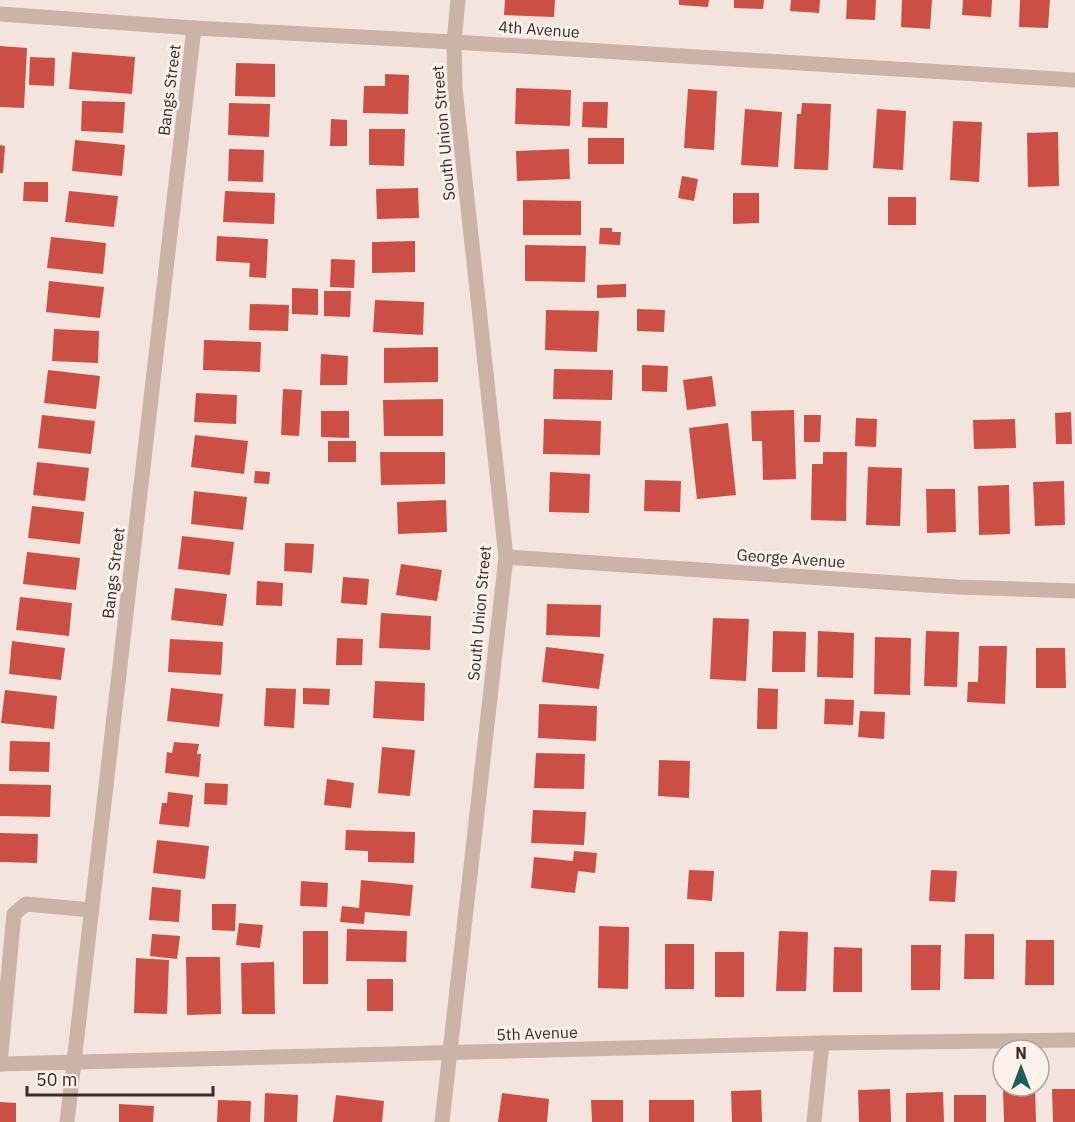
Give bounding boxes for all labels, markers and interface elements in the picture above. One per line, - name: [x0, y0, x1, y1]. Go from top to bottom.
- street label: 4th Avenue: [498, 16, 581, 42]
- street label: Bangs Street: [153, 43, 185, 137]
- street label: South Union Street: [427, 65, 459, 201]
- street label: Bangs Street: [97, 526, 129, 620]
- street label: George Avenue: [736, 544, 846, 572]
- street label: South Union Street: [463, 545, 495, 681]
- street label: 5th Avenue: [496, 1022, 578, 1044]
- north arrow: [991, 1038, 1051, 1098]
- text: N: [1015, 1043, 1027, 1063]
- scale bar: [27, 1059, 213, 1097]
- text: 50 m: [36, 1068, 78, 1091]

